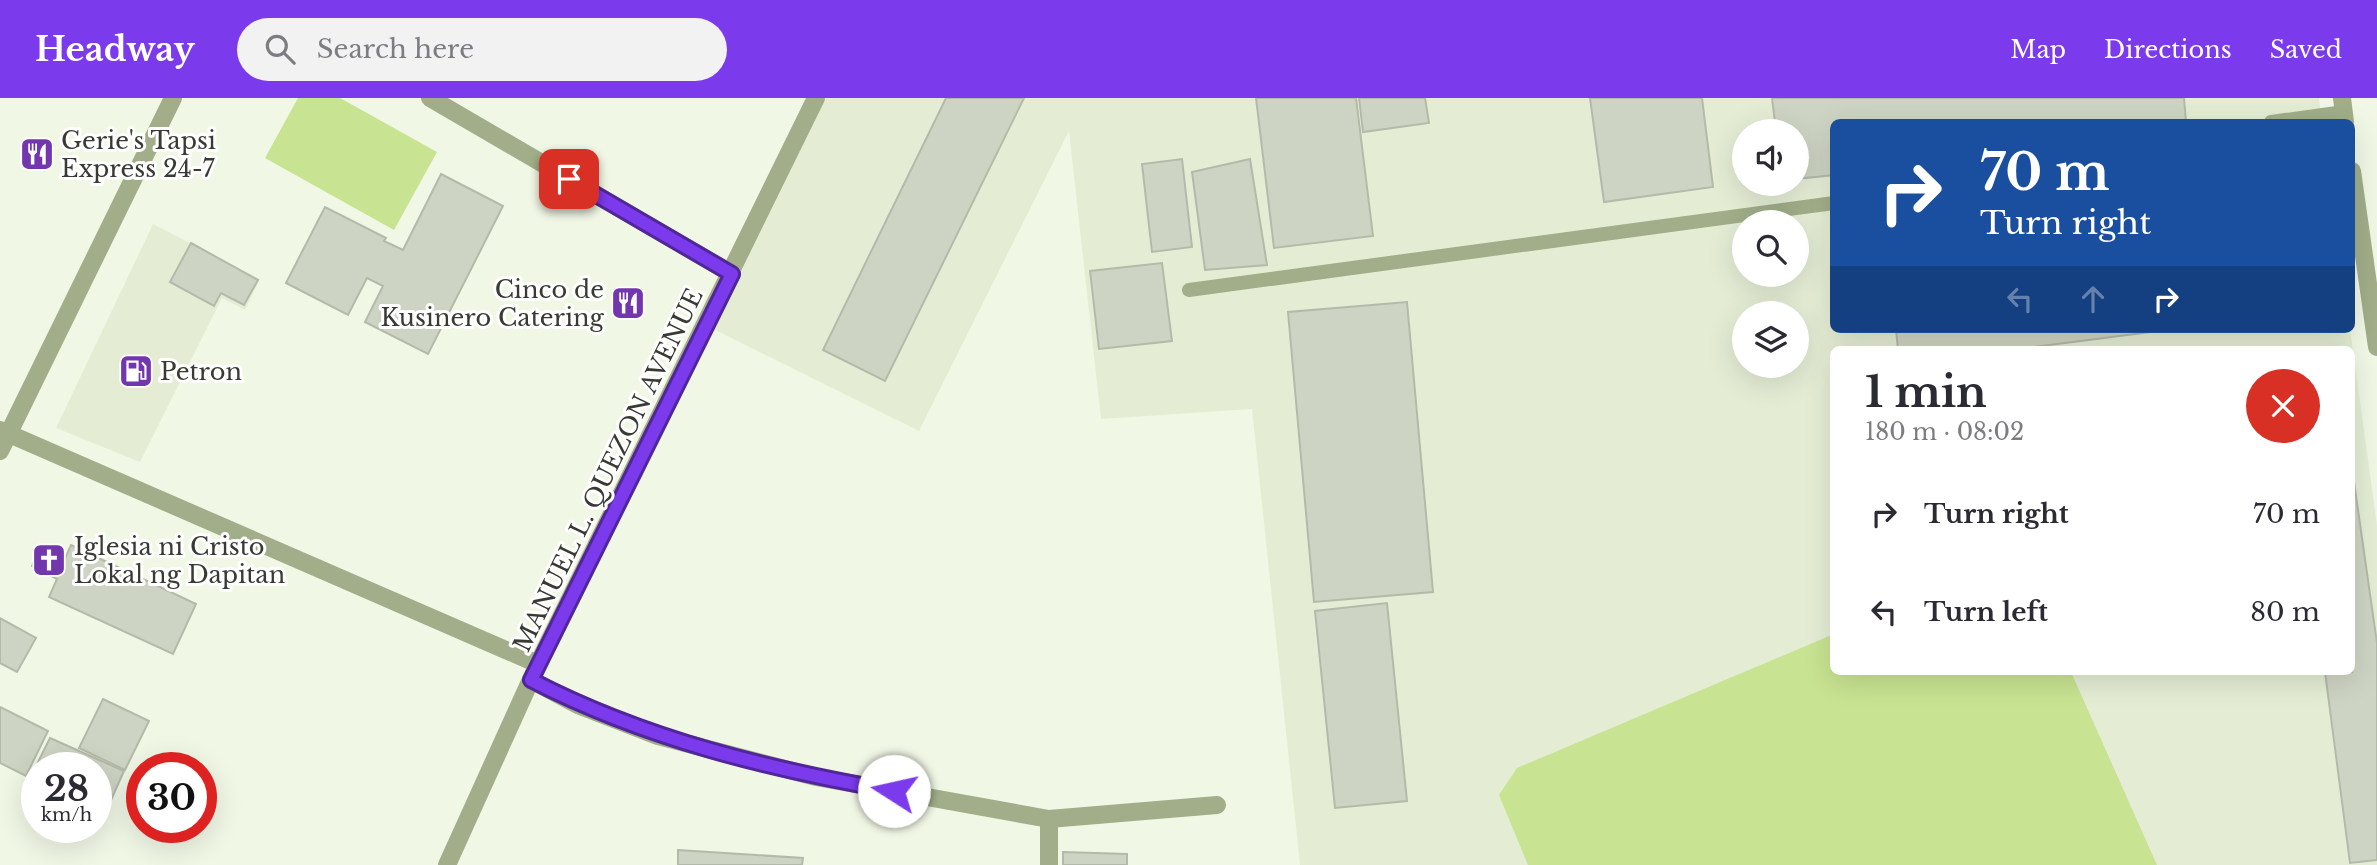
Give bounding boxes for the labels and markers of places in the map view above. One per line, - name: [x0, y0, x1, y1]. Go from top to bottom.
- place label: Gerie's Tapsi Express 24-7: [61, 126, 216, 183]
- restaurant icon: Gerie's Tapsi Express 24-7: [18, 135, 56, 173]
- pin: [539, 149, 599, 209]
- place label: Cinco de Kusinero Catering: [380, 275, 605, 332]
- restaurant icon: Cinco de Kusinero Catering: [609, 284, 647, 322]
- fuel station icon: Petron: [117, 352, 155, 390]
- place label: Petron: [160, 357, 242, 386]
- place label: Iglesia ni Cristo Lokal ng Dapitan: [74, 532, 285, 589]
- church icon: Iglesia ni Cristo Lokal ng Dapitan: [30, 541, 68, 579]

